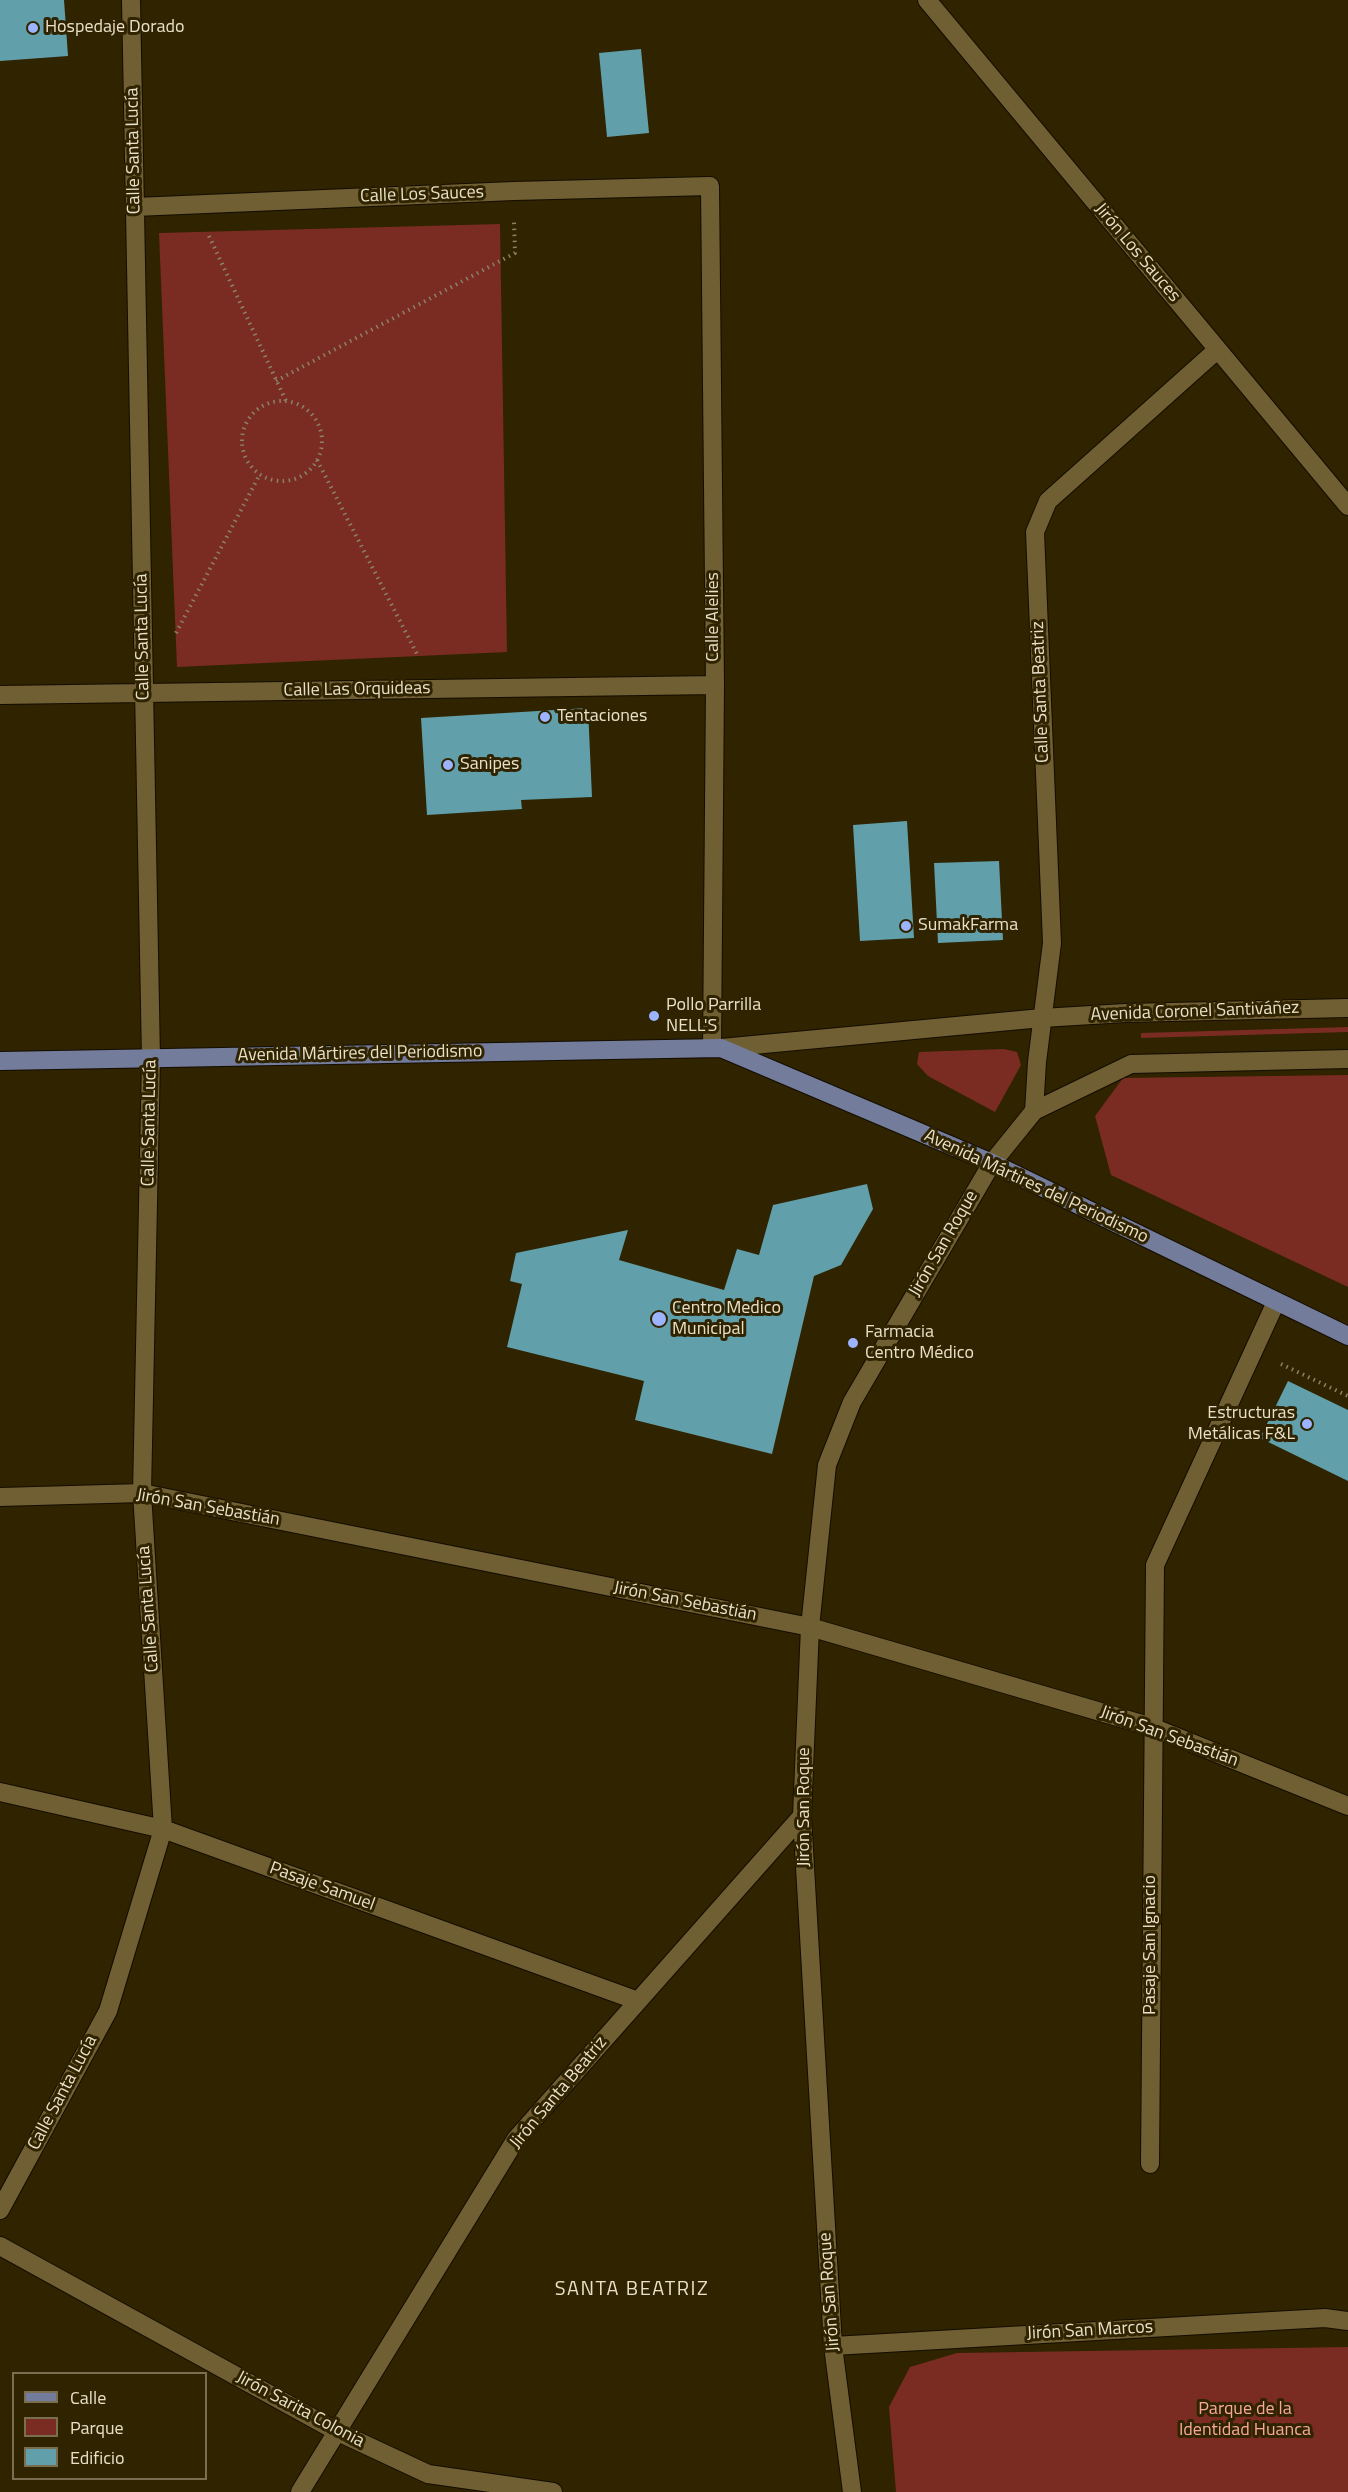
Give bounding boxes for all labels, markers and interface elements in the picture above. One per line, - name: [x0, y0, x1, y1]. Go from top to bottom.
- place label: Hospedaje Dorado: [45, 17, 184, 39]
- marker: Hospedaje Dorado: [26, 21, 40, 35]
- street label: Calle Santa Lucía: [122, 87, 146, 215]
- street label: Calle Los Sauces: [360, 182, 484, 208]
- street label: Jirón Los Sauces: [1089, 199, 1185, 307]
- street label: Calle Alelies: [703, 572, 725, 662]
- street label: Calle Santa Lucía: [131, 573, 155, 701]
- street label: Calle Santa Beatriz: [1028, 621, 1054, 763]
- street label: Calle Las Orquideas: [283, 678, 431, 702]
- place label: Tentaciones: [557, 706, 647, 728]
- marker: Tentaciones: [538, 710, 552, 724]
- place label: Sanipes: [460, 754, 519, 776]
- marker: Sanipes: [441, 758, 455, 772]
- place label: SumakFarma: [918, 915, 1018, 937]
- marker: SumakFarma: [899, 919, 913, 933]
- place label: Pollo Parrilla NELL'S: [666, 995, 761, 1038]
- street label: Avenida Coronel Santiváñez: [1090, 998, 1300, 1026]
- marker: Pollo Parrilla NELL'S: [647, 1009, 661, 1023]
- street label: Avenida Mártires del Periodismo: [237, 1041, 483, 1067]
- street label: Calle Santa Lucía: [138, 1059, 162, 1187]
- street label: Avenida Mártires del Periodismo: [921, 1126, 1151, 1248]
- street label: Jirón San Roque: [905, 1187, 983, 1301]
- place label: Centro Medico Municipal: [672, 1298, 781, 1340]
- marker: Centro Medico Municipal: [650, 1310, 668, 1328]
- place label: Farmacia Centro Médico: [865, 1322, 974, 1364]
- marker: Farmacia Centro Médico: [846, 1336, 860, 1350]
- place label: Estructuras Metálicas F&L: [1188, 1403, 1295, 1446]
- marker: Estructuras Metálicas F&L: [1300, 1417, 1314, 1431]
- street label: Jirón San Sebastián: [135, 1485, 281, 1531]
- street label: Calle Santa Lucía: [134, 1545, 164, 1673]
- street label: Jirón San Sebastián: [612, 1578, 758, 1626]
- street label: Jirón San Sebastián: [1097, 1702, 1241, 1772]
- street label: Jirón San Roque: [794, 1747, 816, 1867]
- street label: Pasaje Samuel: [266, 1858, 378, 1916]
- street label: Pasaje San Ignacio: [1140, 1875, 1162, 2015]
- street label: Calle Santa Lucía: [24, 2032, 102, 2154]
- street label: Jirón Santa Beatriz: [506, 2032, 612, 2154]
- street label: Jirón San Roque: [815, 2232, 845, 2352]
- district label: SANTA BEATRIZ: [555, 2278, 709, 2302]
- street label: Jirón San Marcos: [1026, 2317, 1154, 2345]
- street label: Jirón Sarita Colonia: [232, 2367, 368, 2453]
- legend: [12, 2372, 207, 2480]
- text: Calle: [70, 2384, 106, 2411]
- park label: Parque de la Identidad Huanca: [1179, 2399, 1311, 2442]
- text: Parque: [70, 2414, 124, 2441]
- text: Edificio: [70, 2444, 124, 2471]

